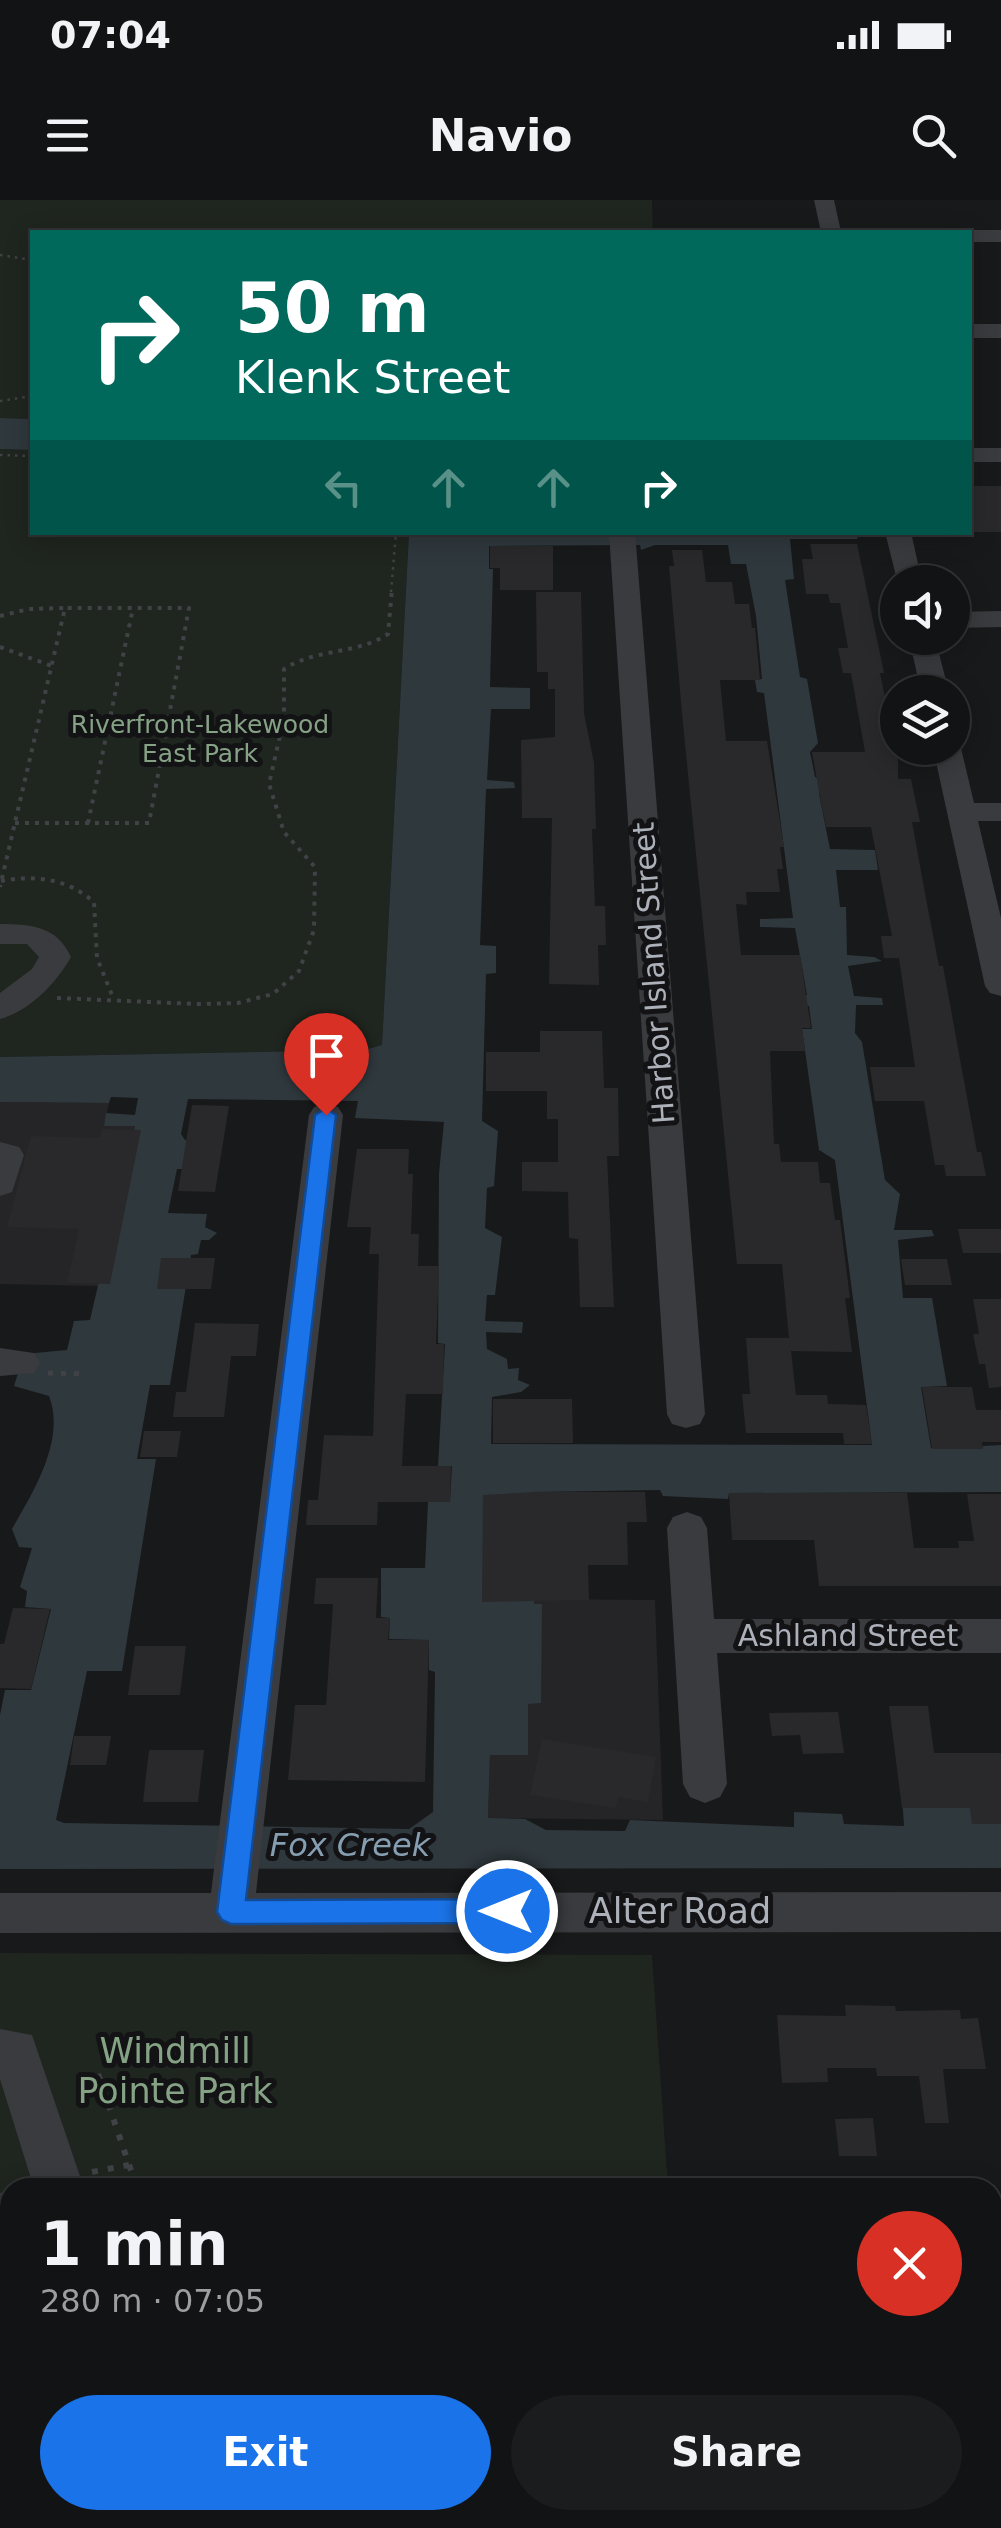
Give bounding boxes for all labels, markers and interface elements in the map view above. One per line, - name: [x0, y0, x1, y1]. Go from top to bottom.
- text: 07:04: [50, 13, 171, 57]
- icon: menu: [40, 108, 95, 163]
- icon: search: [906, 108, 961, 163]
- text: Navio: [429, 109, 572, 162]
- text: 50 m: [235, 267, 430, 349]
- icon: right: [70, 270, 200, 400]
- text: Klenk Street: [235, 351, 510, 404]
- icon: left: [316, 460, 371, 515]
- icon: ahead: [421, 460, 476, 515]
- icon: ahead: [526, 460, 581, 515]
- icon: right: [631, 460, 686, 515]
- map controls: [880, 565, 970, 765]
- button: sound: [880, 565, 970, 655]
- button: layers: [880, 675, 970, 765]
- park label: Riverfront-Lakewood East Park: [71, 710, 329, 768]
- street label: Harbor Island Street: [625, 821, 682, 1125]
- pin: [284, 1013, 369, 1116]
- icon: arrive: [299, 1028, 354, 1083]
- street label: Ashland Street: [738, 1618, 959, 1653]
- water label: Fox Creek: [270, 1826, 432, 1864]
- position arrow: [455, 1859, 559, 1963]
- street label: Alter Road: [589, 1891, 771, 1931]
- park label: Windmill Pointe Park: [77, 2031, 273, 2111]
- text: 1 min: [40, 2209, 228, 2279]
- button: close: [857, 2211, 962, 2316]
- text: 280 m · 07:05: [40, 2282, 265, 2320]
- button: Exit: [40, 2395, 491, 2510]
- button: Share: [511, 2395, 962, 2510]

